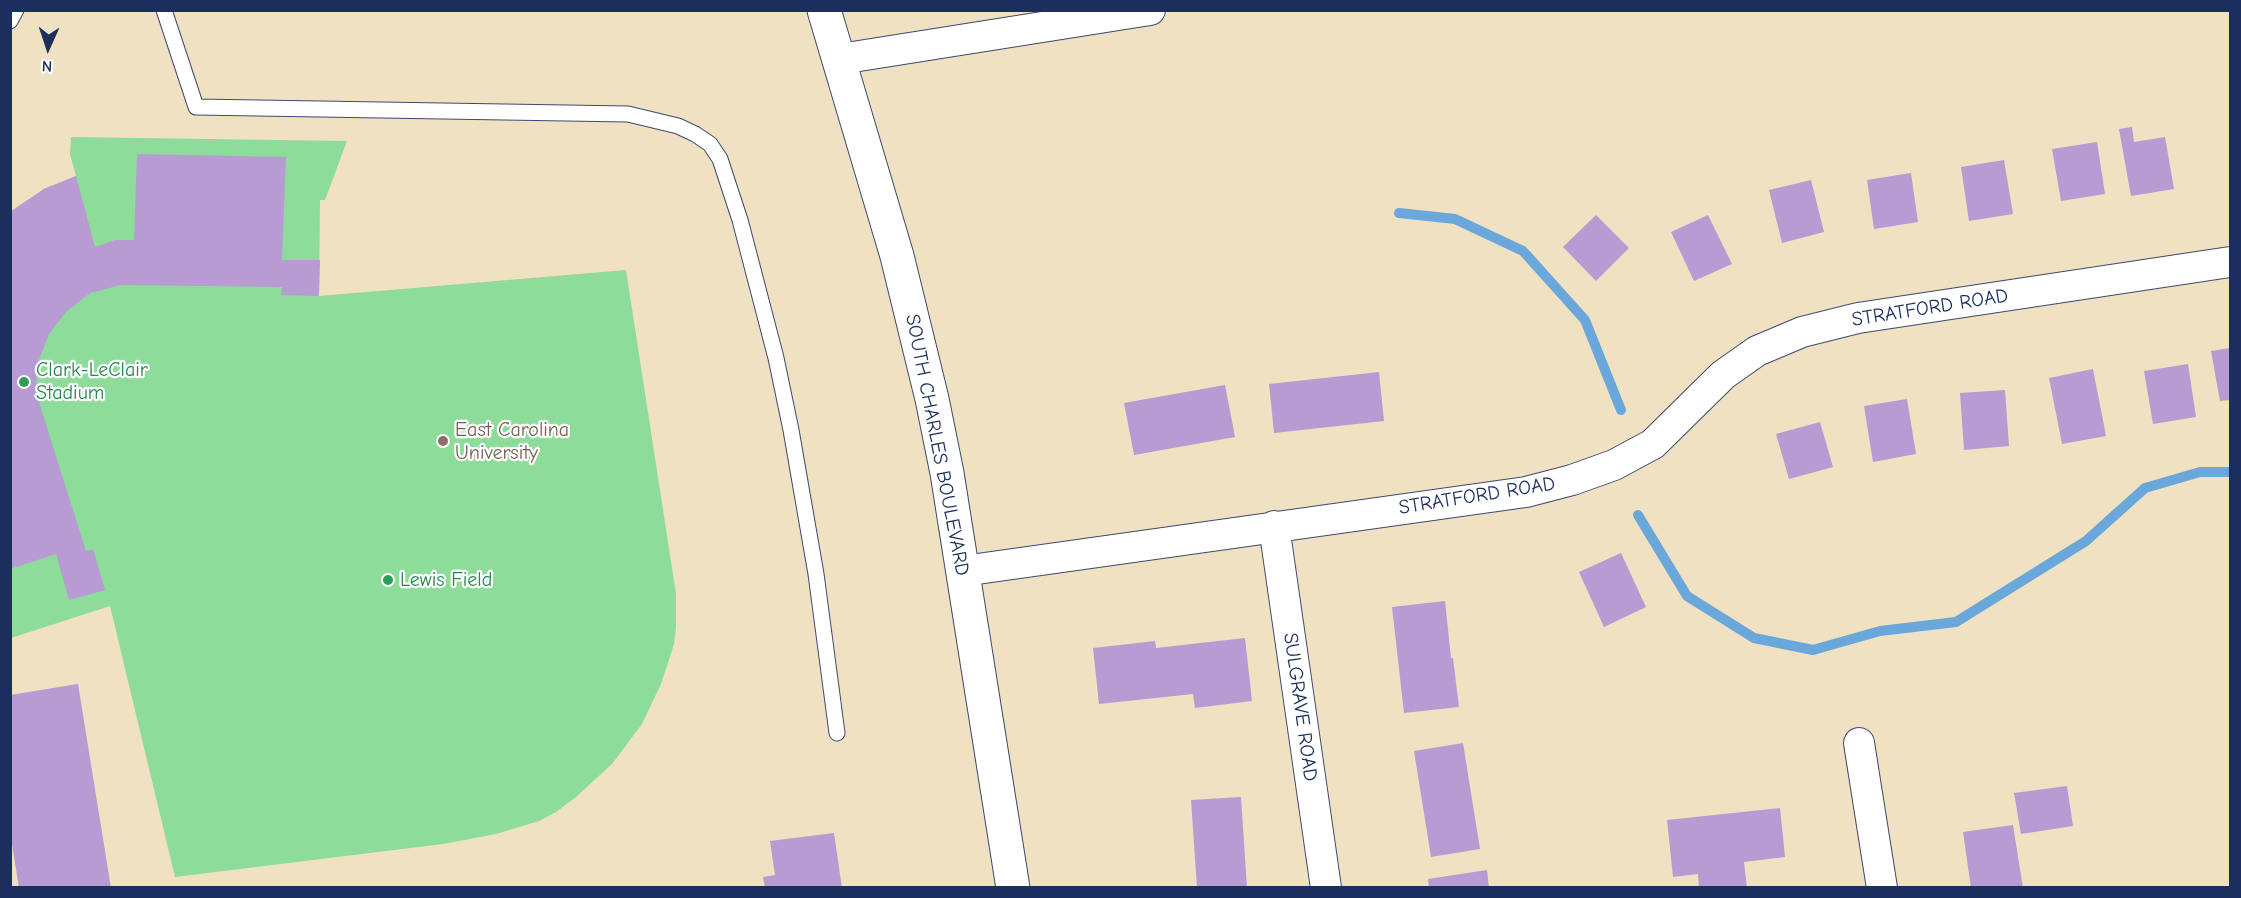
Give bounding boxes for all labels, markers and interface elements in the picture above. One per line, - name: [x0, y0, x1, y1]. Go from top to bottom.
- north arrow: [18, 18, 78, 78]
- text: N: [41, 57, 53, 75]
- street label: STRATFORD ROAD: [1850, 284, 2010, 332]
- street label: SOUTH CHARLES BOULEVARD: [900, 312, 974, 578]
- place label: Clark-LeClair Stadium: [36, 358, 148, 405]
- marker: Clark-LeClair Stadium: [17, 375, 31, 389]
- place label: East Carolina University: [455, 418, 569, 465]
- marker: East Carolina University: [436, 434, 450, 448]
- street label: STRATFORD ROAD: [1397, 472, 1557, 520]
- place label: Lewis Field: [400, 568, 492, 592]
- marker: Lewis Field: [381, 573, 395, 587]
- street label: SULGRAVE ROAD: [1278, 631, 1322, 783]

